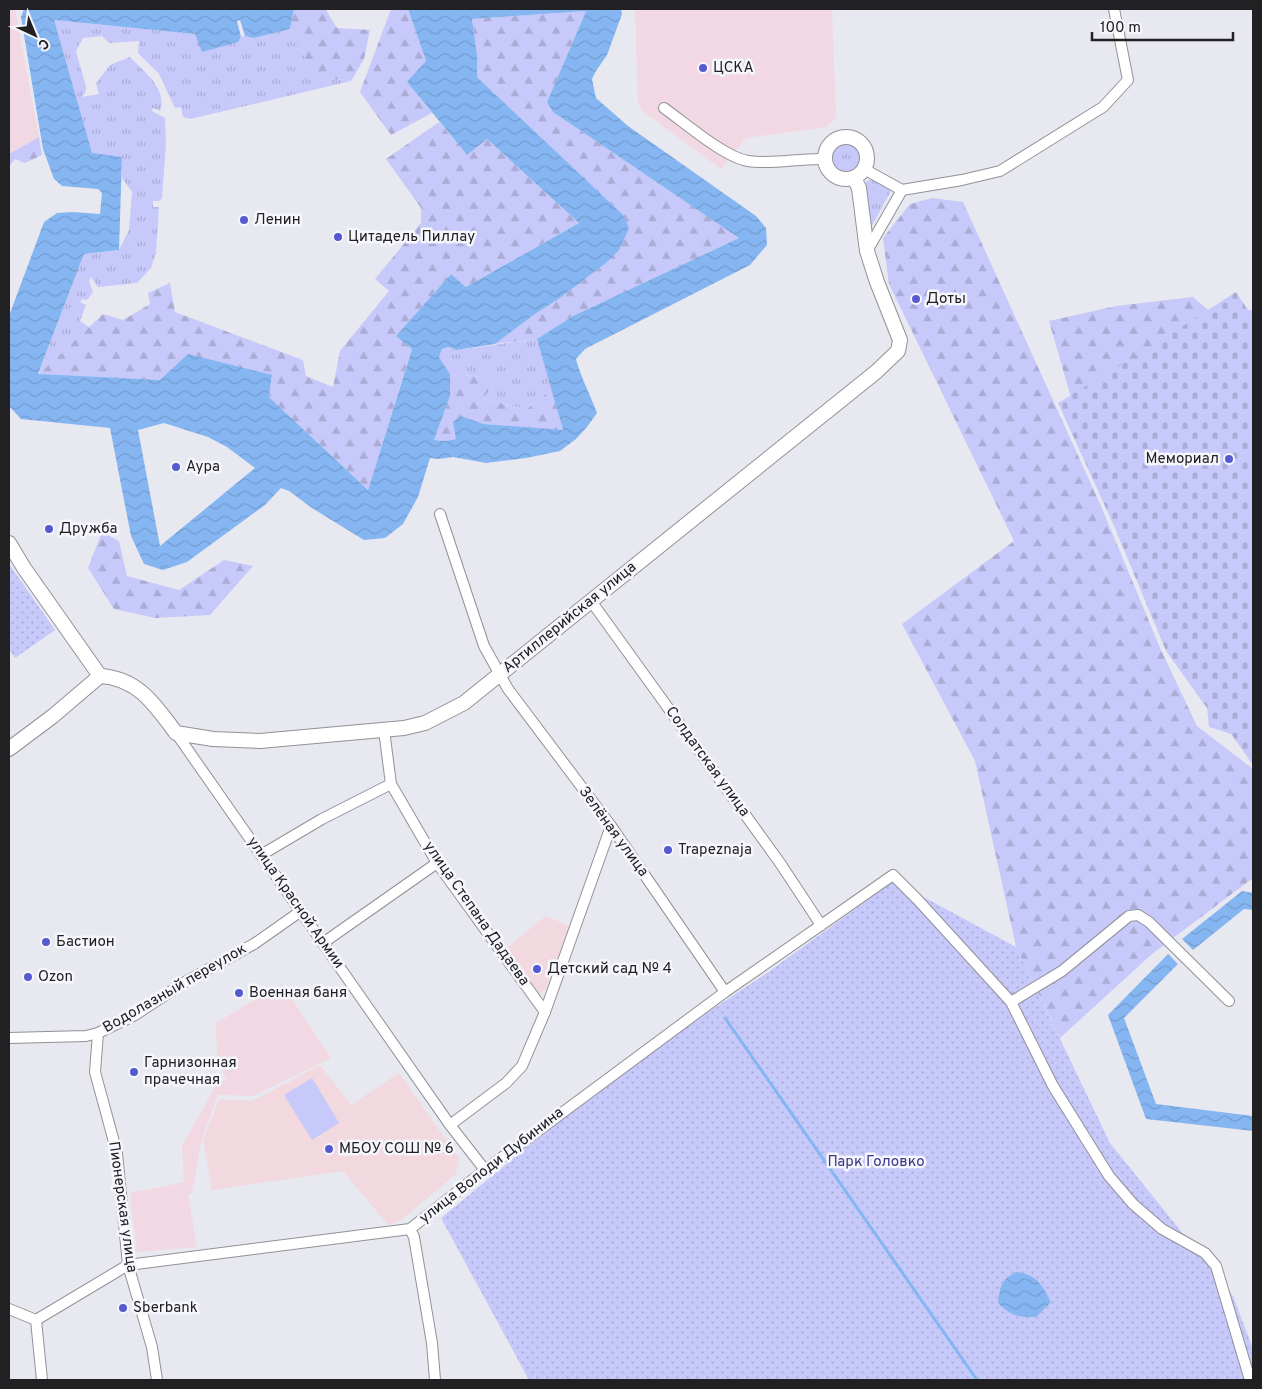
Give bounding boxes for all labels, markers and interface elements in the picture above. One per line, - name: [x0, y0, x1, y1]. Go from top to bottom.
- north arrow: [10, 10, 60, 60]
- scale bar: [1092, 10, 1233, 42]
- text: 100 m: [1100, 19, 1141, 38]
- text: С: [34, 34, 52, 53]
- place label: ЦСКА: [713, 59, 754, 78]
- marker: ЦСКА: [697, 62, 709, 74]
- place label: Ленин: [254, 211, 301, 230]
- marker: Ленин: [238, 214, 250, 226]
- place label: Цитадель Пиллау: [348, 228, 475, 247]
- marker: Цитадель Пиллау: [332, 231, 344, 243]
- place label: Доты: [926, 290, 966, 309]
- marker: Доты: [910, 293, 922, 305]
- place label: Мемориал: [1145, 450, 1219, 469]
- marker: Мемориал: [1223, 453, 1235, 465]
- place label: Аура: [186, 458, 220, 477]
- marker: Аура: [170, 461, 182, 473]
- place label: Дружба: [59, 520, 118, 539]
- marker: Дружба: [43, 523, 55, 535]
- street label: Артиллерийская улица: [499, 558, 641, 678]
- street label: Солдатская улица: [661, 703, 753, 821]
- street label: Зелёная улица: [574, 783, 652, 881]
- street label: улица Красной Армии: [242, 833, 348, 973]
- street label: улица Степана Дадаева: [419, 838, 533, 990]
- place label: Trapeznaja: [678, 841, 752, 860]
- marker: Trapeznaja: [662, 844, 674, 856]
- place label: Бастион: [56, 933, 115, 952]
- marker: Бастион: [40, 936, 52, 948]
- street label: Водолазный переулок: [100, 940, 250, 1038]
- place label: Детский сад № 4: [547, 960, 672, 979]
- marker: Детский сад № 4: [531, 963, 543, 975]
- place label: Ozon: [38, 968, 73, 987]
- marker: Ozon: [22, 971, 34, 983]
- place label: Военная баня: [249, 984, 347, 1003]
- marker: Военная баня: [233, 987, 245, 999]
- place label: Гарнизонная прачечная: [144, 1054, 237, 1090]
- marker: Гарнизонная прачечная: [128, 1066, 140, 1078]
- street label: улица Володи Дубинина: [416, 1104, 568, 1228]
- street label: Пионерская улица: [103, 1140, 141, 1274]
- place label: МБОУ СОШ № 6: [339, 1140, 454, 1159]
- marker: МБОУ СОШ № 6: [323, 1143, 335, 1155]
- park label: Парк Головко: [827, 1153, 925, 1172]
- place label: Sberbank: [133, 1299, 198, 1318]
- marker: Sberbank: [117, 1302, 129, 1314]

